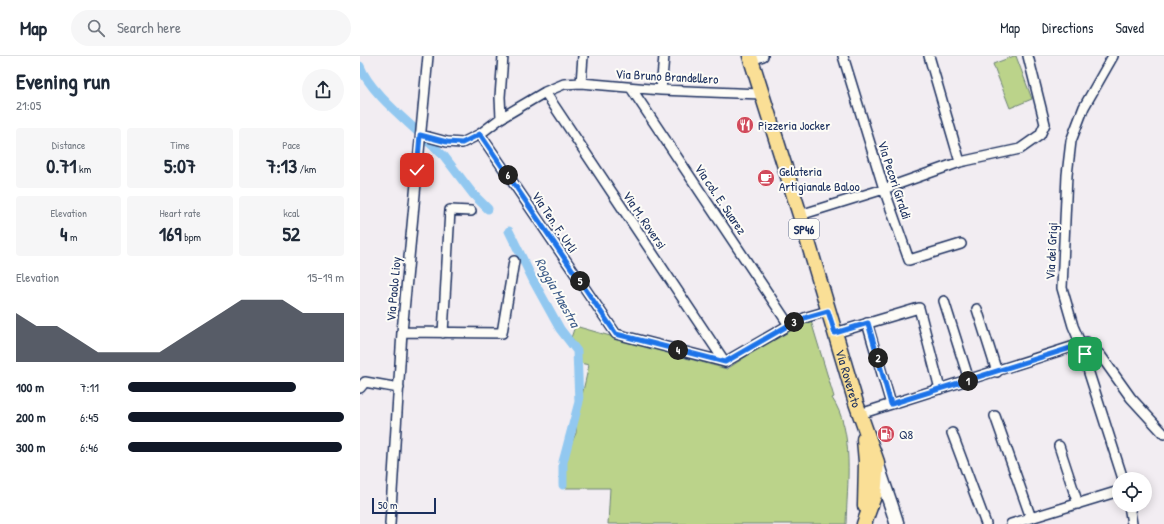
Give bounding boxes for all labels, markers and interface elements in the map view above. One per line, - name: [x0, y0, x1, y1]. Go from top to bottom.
- search box: [71, 10, 351, 46]
- text: Map: [20, 15, 47, 41]
- icon: search: [85, 17, 107, 39]
- text: Search here: [117, 17, 181, 38]
- text: Map: [1000, 18, 1020, 37]
- text: Directions: [1042, 18, 1093, 37]
- text: Saved: [1115, 18, 1144, 37]
- street label: Via Bruno Brandellero: [615, 64, 719, 88]
- text: Evening run: [16, 66, 110, 96]
- button: share: [302, 69, 344, 111]
- text: 21:05: [16, 96, 41, 114]
- restaurant icon: Pizzeria Jocker: [735, 115, 755, 135]
- place label: Pizzeria Jocker: [758, 116, 830, 134]
- text: Distance: [52, 138, 85, 152]
- text: Time: [170, 138, 190, 152]
- text: Pace: [282, 138, 300, 152]
- street label: Via Pecori Giraldi: [874, 138, 916, 222]
- text: 0.71: [46, 152, 77, 179]
- text: 5:07: [164, 152, 196, 179]
- text: 7:13: [266, 152, 297, 179]
- pin: [400, 153, 434, 187]
- icon: check: [406, 159, 428, 181]
- street label: Via col. E. Suarez: [691, 160, 751, 238]
- text: km: [77, 162, 91, 176]
- text: /km: [297, 162, 316, 176]
- place label: Gelateria Artigianale Baloo: [779, 162, 860, 195]
- pin: 6: [498, 165, 518, 185]
- text: 6: [506, 168, 510, 182]
- cafe icon: Gelateria Artigianale Baloo: [756, 168, 776, 188]
- street label: Via Ten. F. Urli: [528, 188, 582, 256]
- street label: Via M. Roversi: [619, 188, 671, 252]
- text: Elevation: [50, 206, 87, 220]
- text: Heart rate: [159, 206, 201, 220]
- text: kcal: [283, 206, 299, 220]
- road number: SP46: [789, 219, 819, 239]
- text: 4: [60, 220, 67, 247]
- text: 169: [159, 220, 182, 247]
- text: 52: [282, 220, 300, 247]
- street label: Via dei Grigi: [1041, 222, 1061, 280]
- text: m: [67, 230, 77, 244]
- text: bpm: [182, 230, 201, 244]
- water label: Roggia Maestra: [530, 254, 586, 332]
- street label: Via Paolo Lioy: [381, 255, 405, 322]
- text: Elevation: [16, 268, 59, 286]
- text: 15–19 m: [307, 268, 344, 286]
- pin: 5: [570, 271, 590, 291]
- text: 5: [578, 274, 582, 288]
- pin: 3: [784, 312, 804, 332]
- text: 3: [792, 315, 796, 329]
- pin: [1068, 337, 1102, 371]
- pin: 4: [668, 340, 688, 360]
- text: 4: [676, 343, 680, 357]
- icon: arrive: [1074, 343, 1096, 365]
- street label: Via Rovereto: [831, 347, 866, 410]
- pin: 2: [868, 348, 888, 368]
- text: 2: [875, 351, 881, 365]
- pin: 1: [958, 371, 978, 391]
- text: 1: [966, 374, 970, 388]
- text: 100 m: [16, 378, 44, 396]
- text: 7:11: [80, 378, 99, 396]
- text: 200 m: [16, 408, 46, 426]
- text: 6:45: [80, 408, 99, 426]
- fuel station icon: Q8: [876, 424, 896, 444]
- place label: Q8: [899, 425, 914, 443]
- text: 300 m: [16, 438, 45, 456]
- text: 6:46: [80, 438, 98, 456]
- map controls: [1112, 472, 1152, 512]
- button: locate: [1112, 472, 1152, 512]
- scale bar: [372, 496, 436, 515]
- text: 50 m: [378, 498, 398, 512]

